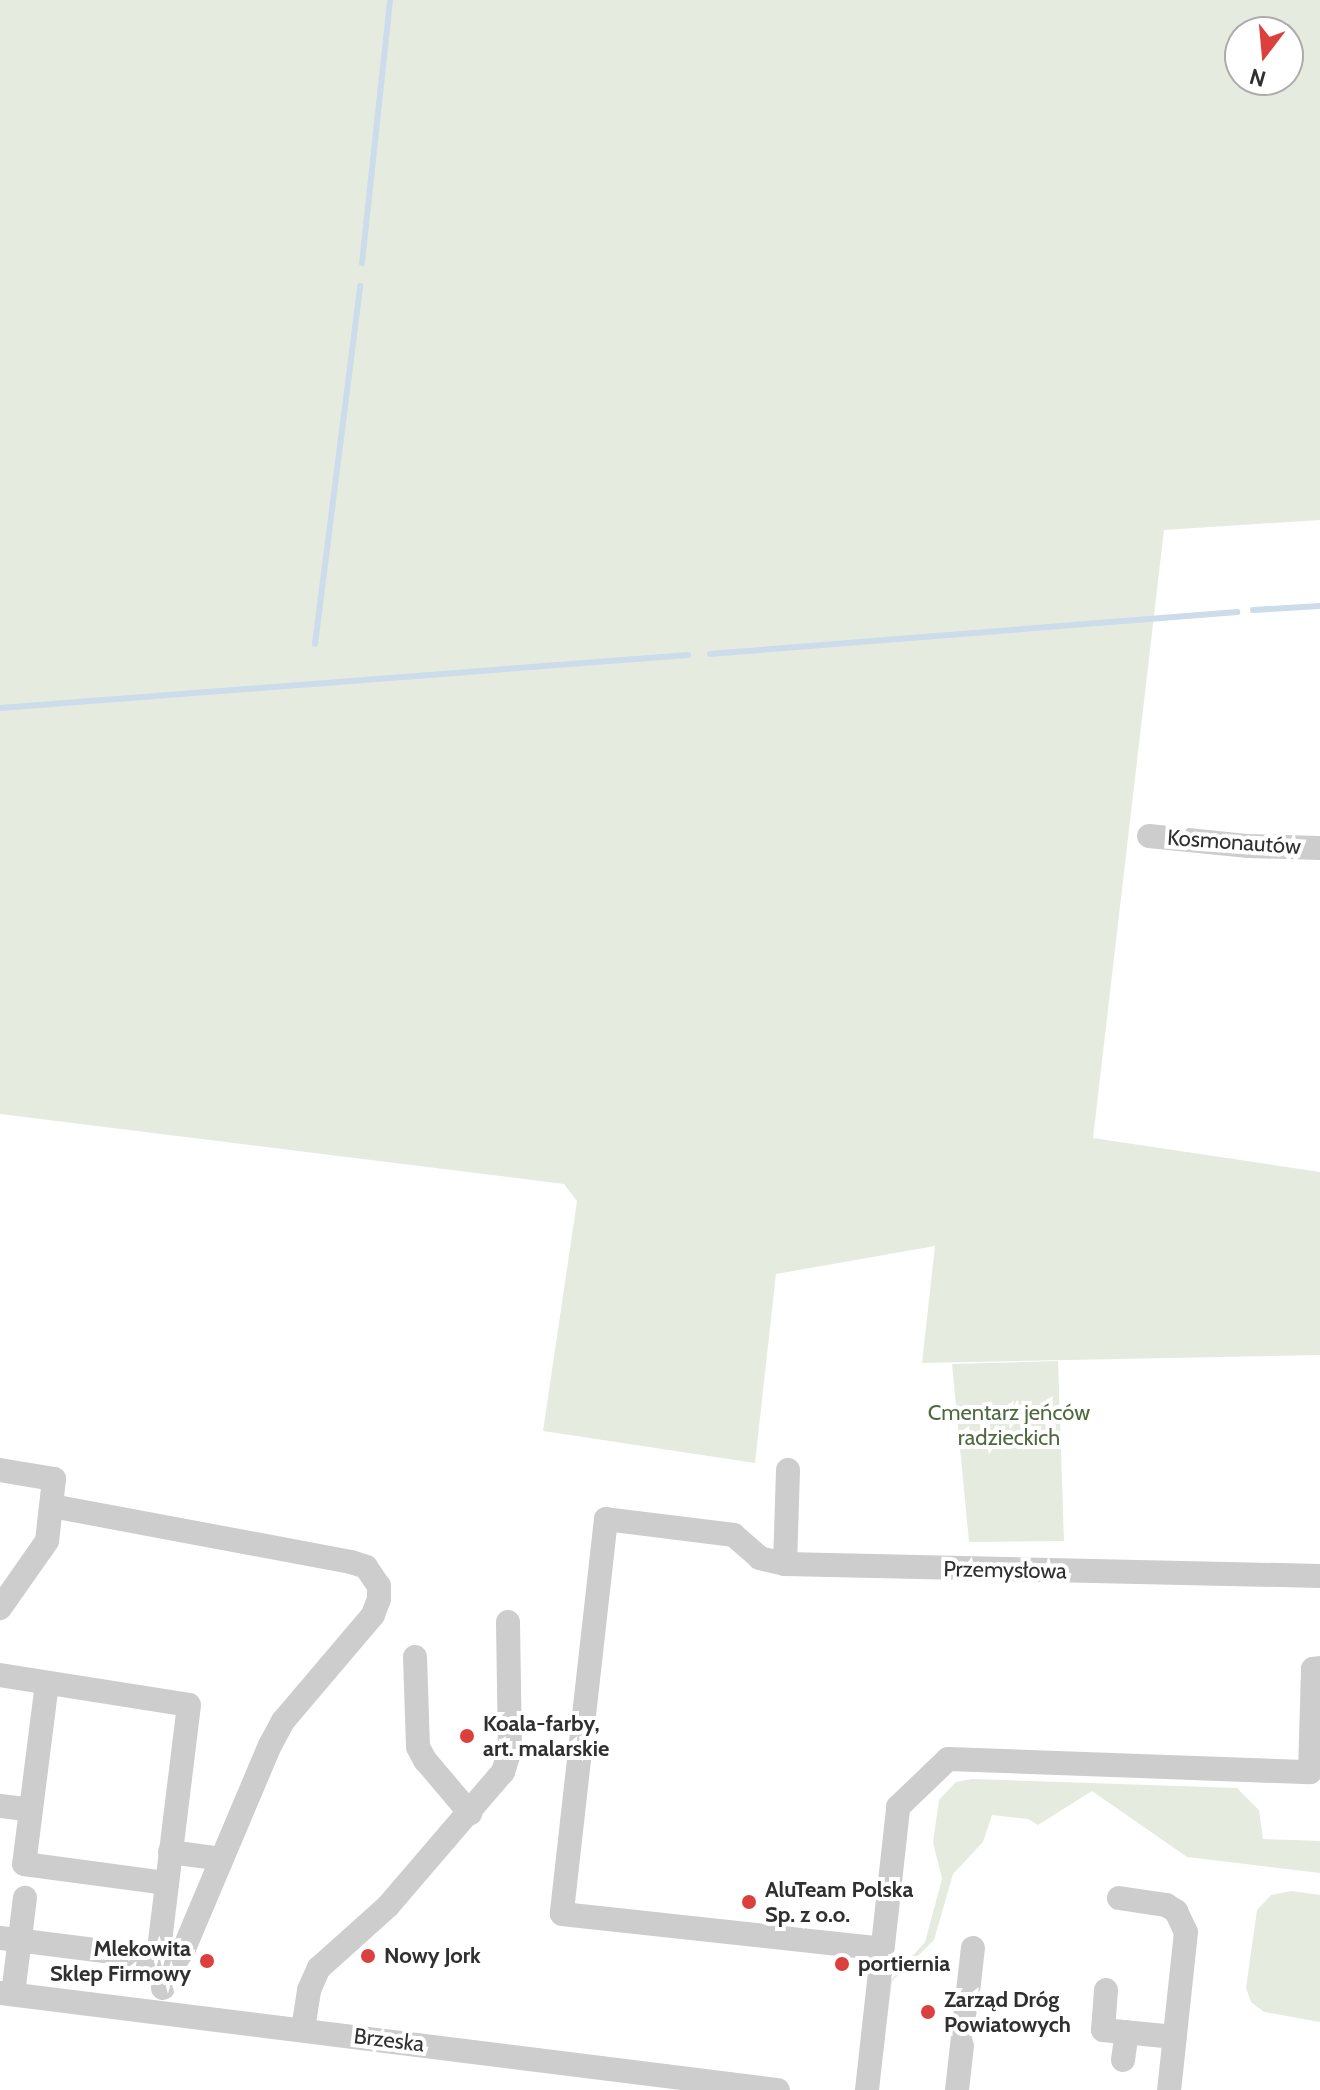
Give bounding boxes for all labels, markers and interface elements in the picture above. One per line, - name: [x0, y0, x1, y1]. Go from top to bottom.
- north arrow: [1224, 16, 1304, 96]
- text: N: [1247, 63, 1269, 93]
- street label: Kosmonautów: [1166, 824, 1302, 860]
- park label: Cmentarz jeńców radzieckich: [928, 1399, 1090, 1450]
- street label: Przemysłowa: [943, 1556, 1067, 1584]
- place label: Koala-farby, art. malarskie: [483, 1710, 609, 1762]
- marker: Koala-farby, art. malarskie: [458, 1727, 476, 1745]
- place label: AluTeam Polska Sp. z o.o.: [765, 1876, 913, 1928]
- marker: AluTeam Polska Sp. z o.o.: [740, 1893, 758, 1911]
- place label: Mlekowita Sklep Firmowy: [50, 1935, 191, 1986]
- place label: Nowy Jork: [384, 1943, 481, 1969]
- marker: Nowy Jork: [359, 1947, 377, 1965]
- place label: portiernia: [858, 1951, 950, 1977]
- marker: Mlekowita Sklep Firmowy: [198, 1952, 216, 1970]
- marker: portiernia: [833, 1955, 851, 1973]
- place label: Zarząd Dróg Powiatowych: [944, 1986, 1071, 2038]
- marker: Zarząd Dróg Powiatowych: [919, 2003, 937, 2021]
- street label: Brzeska: [352, 2023, 426, 2057]

